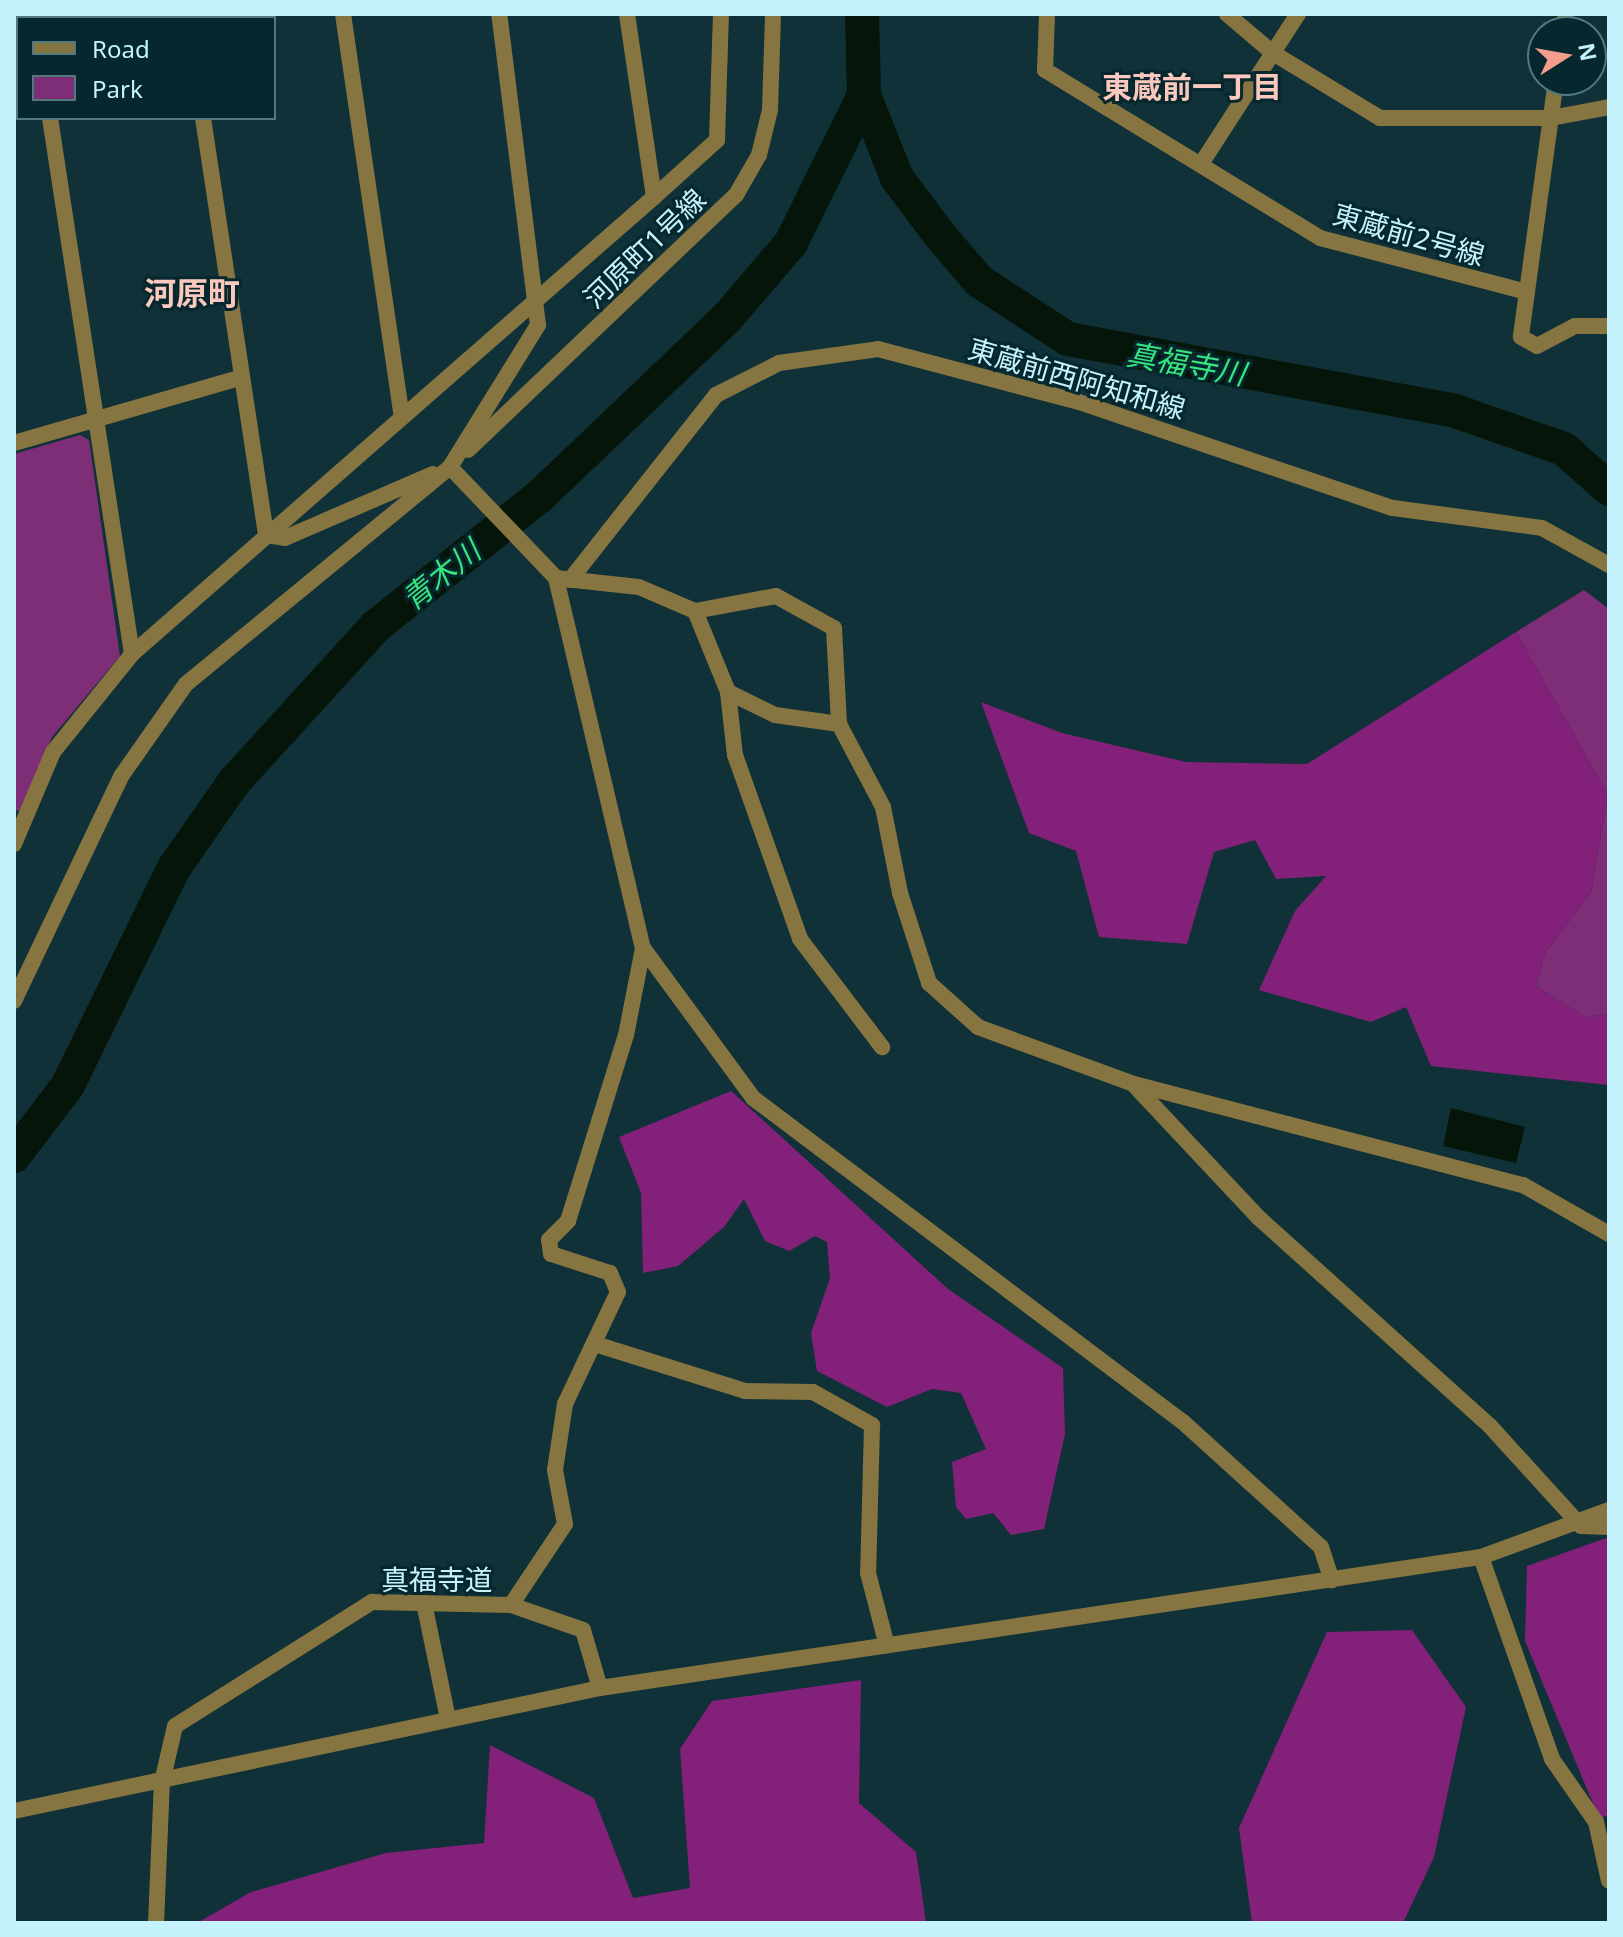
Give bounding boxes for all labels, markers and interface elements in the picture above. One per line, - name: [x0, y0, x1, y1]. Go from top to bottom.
- legend: [16, 16, 276, 120]
- north arrow: [1527, 16, 1607, 96]
- text: Road: [92, 32, 150, 65]
- text: N: [1572, 40, 1605, 63]
- district label: 東蔵前一丁目: [1102, 69, 1282, 105]
- text: Park: [92, 72, 143, 105]
- street label: 河原町1号線: [576, 182, 712, 314]
- street label: 東蔵前2号線: [1329, 196, 1489, 272]
- district label: 河原町: [144, 274, 240, 312]
- street label: 東蔵前西阿知和線: [965, 331, 1189, 425]
- water label: 真福寺川: [1124, 336, 1248, 392]
- water label: 青木川: [395, 533, 487, 617]
- street label: 真福寺道: [381, 1562, 493, 1596]

